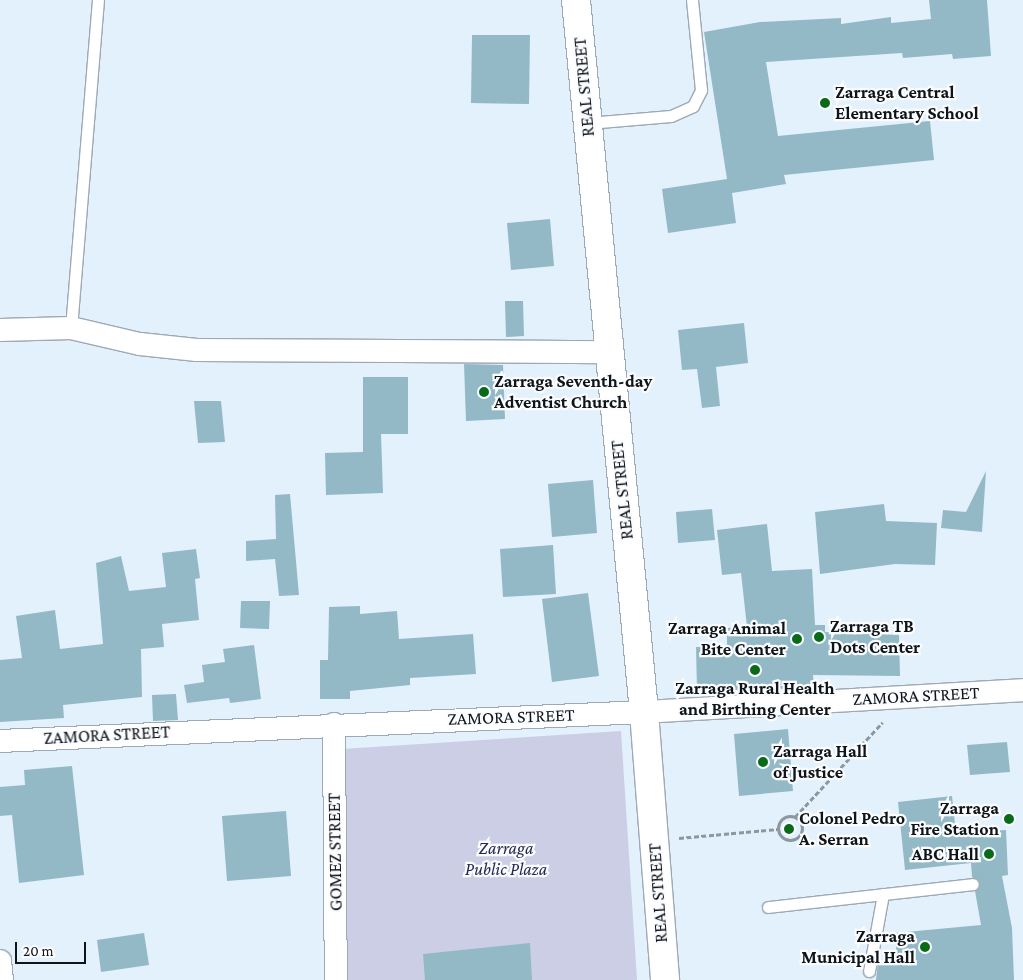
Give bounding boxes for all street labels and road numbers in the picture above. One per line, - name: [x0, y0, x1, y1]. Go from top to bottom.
- street label: REAL STREET: [569, 36, 599, 138]
- street label: REAL STREET: [606, 439, 638, 541]
- street label: ZAMORA STREET: [852, 682, 980, 710]
- street label: ZAMORA STREET: [447, 704, 575, 730]
- street label: ZAMORA STREET: [43, 721, 171, 749]
- street label: GOMEZ STREET: [323, 793, 347, 911]
- street label: REAL STREET: [644, 842, 672, 944]

